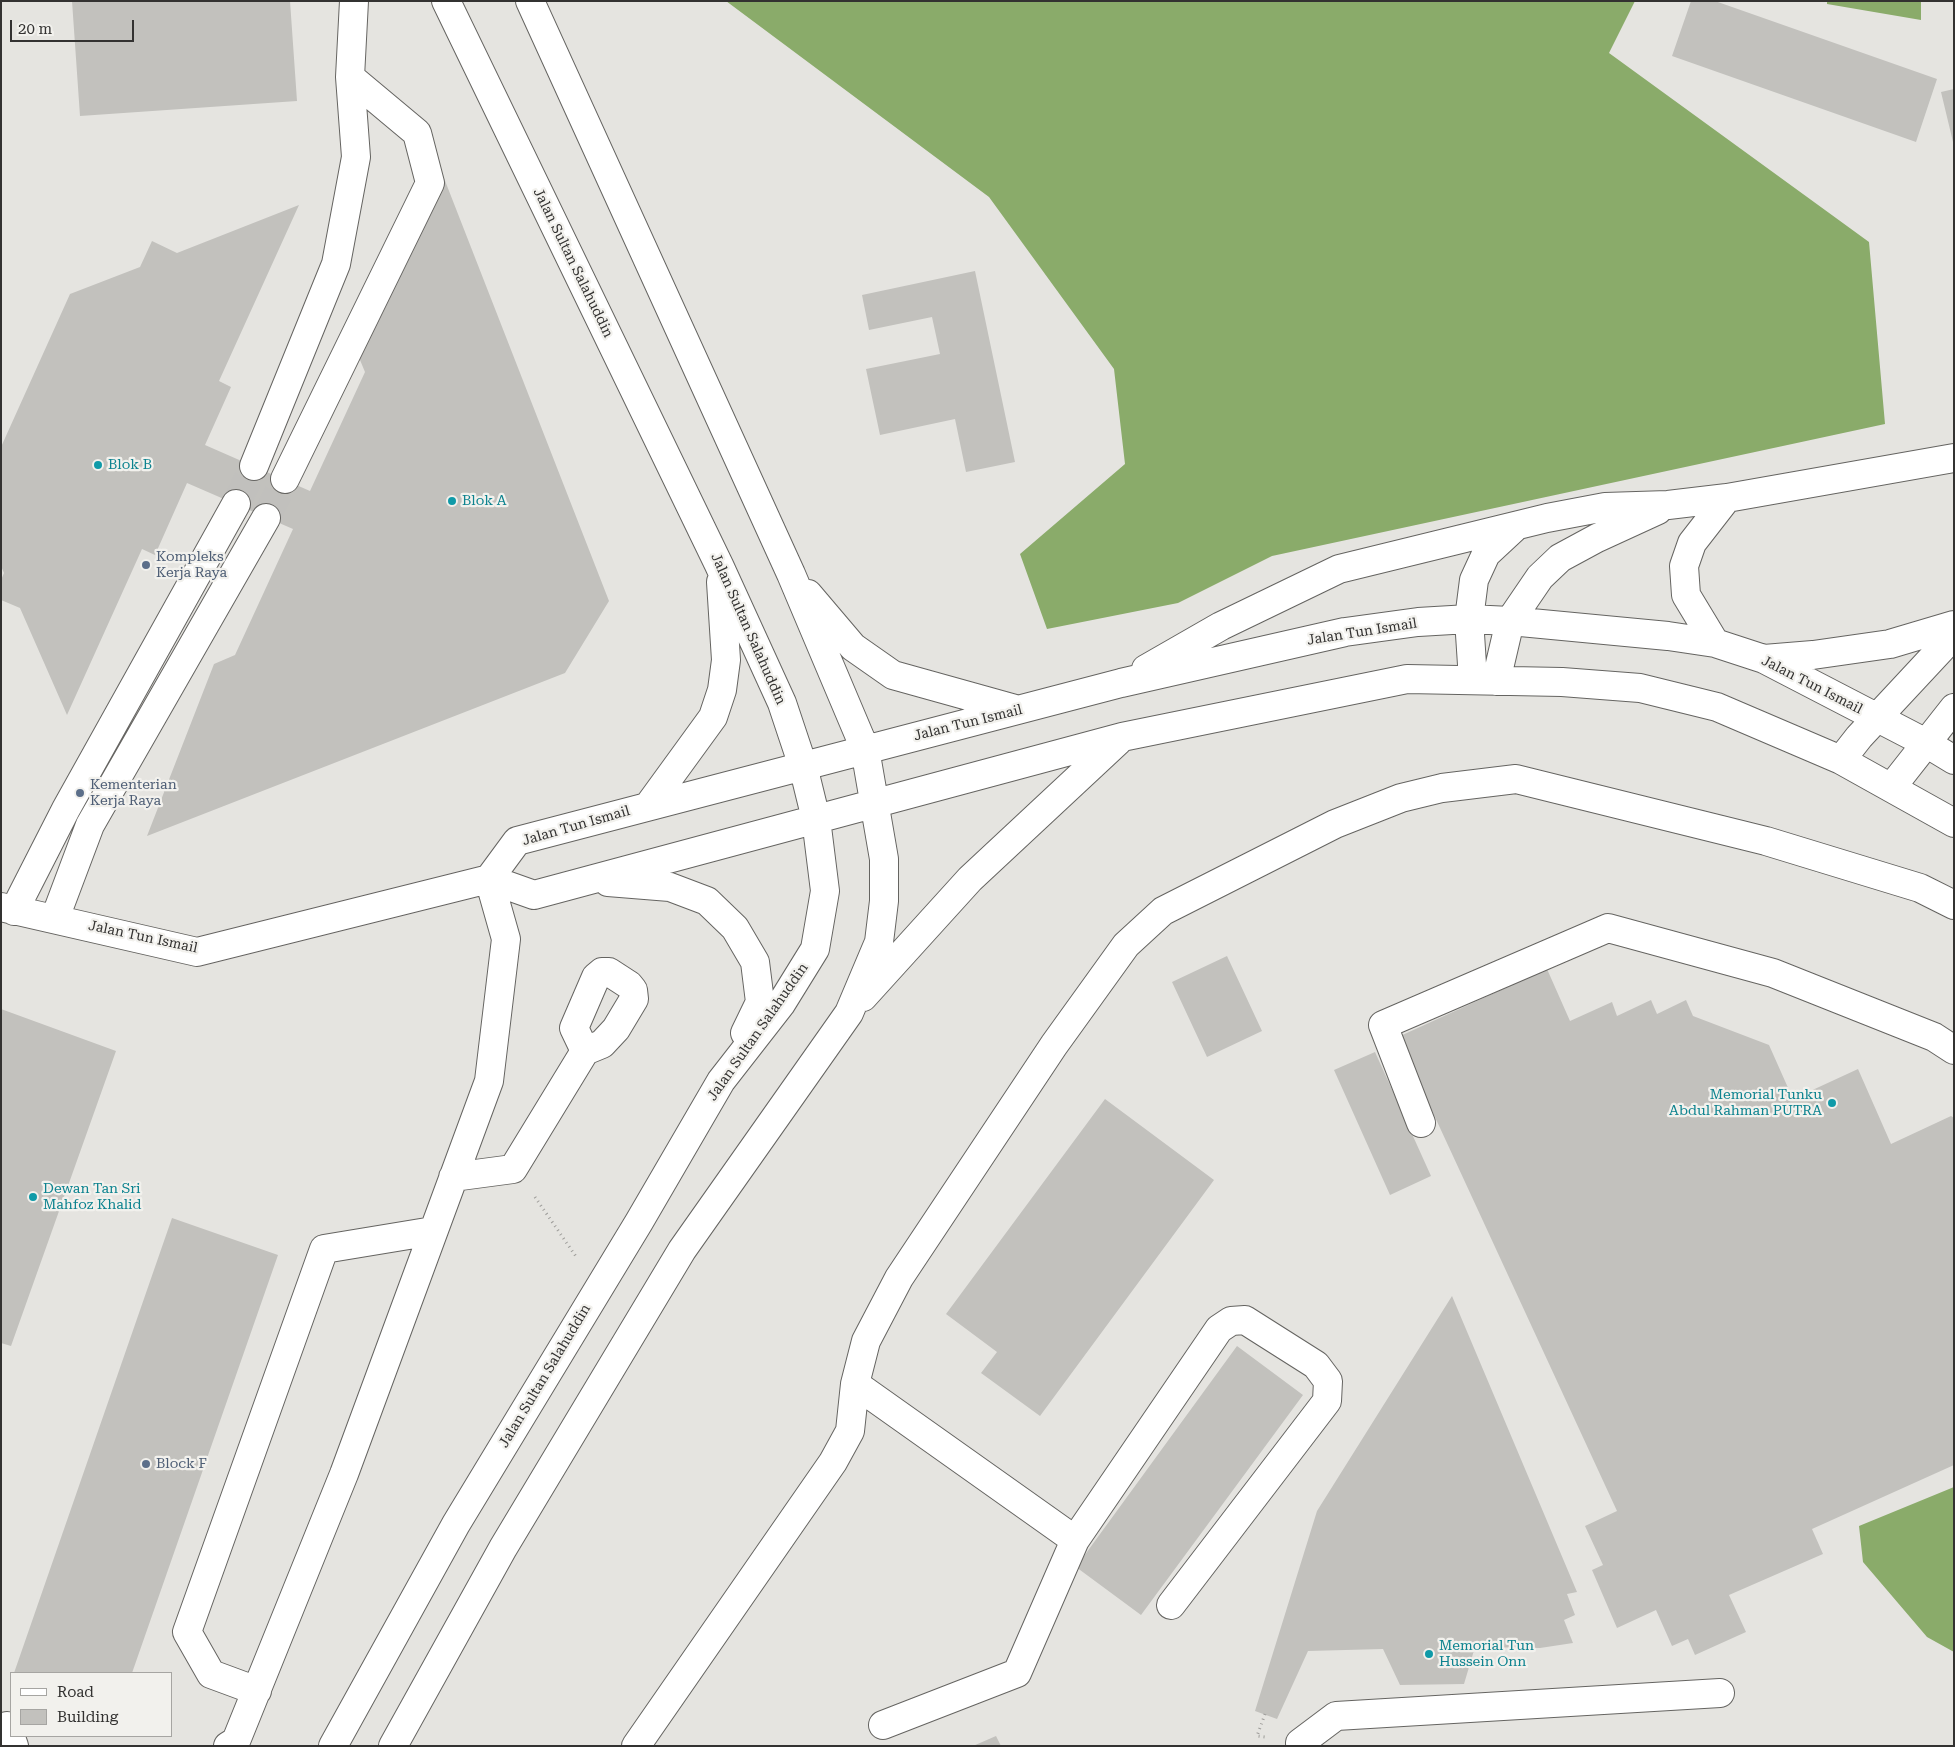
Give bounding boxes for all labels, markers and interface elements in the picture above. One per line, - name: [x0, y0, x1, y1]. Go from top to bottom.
- scale bar: [12, 10, 136, 42]
- text: 20 m: [18, 20, 52, 38]
- street label: Jalan Sultan Salahuddin: [529, 186, 617, 340]
- place label: Blok B: [108, 457, 152, 473]
- marker: Blok B: [92, 459, 104, 471]
- place label: Blok A: [462, 493, 506, 509]
- marker: Blok A: [446, 495, 458, 507]
- place label: Kompleks Kerja Raya: [156, 549, 227, 582]
- street label: Jalan Sultan Salahuddin: [707, 551, 789, 707]
- marker: Kompleks Kerja Raya: [140, 559, 152, 571]
- street label: Jalan Tun Ismail: [1306, 615, 1418, 649]
- street label: Jalan Tun Ismail: [1759, 652, 1865, 718]
- street label: Jalan Tun Ismail: [912, 701, 1024, 745]
- place label: Kementerian Kerja Raya: [90, 777, 177, 810]
- marker: Kementerian Kerja Raya: [74, 787, 86, 799]
- street label: Jalan Tun Ismail: [520, 803, 632, 849]
- street label: Jalan Tun Ismail: [87, 917, 199, 957]
- street label: Jalan Sultan Salahuddin: [704, 960, 812, 1104]
- place label: Memorial Tunku Abdul Rahman PUTRA: [1669, 1087, 1822, 1120]
- marker: Memorial Tunku Abdul Rahman PUTRA: [1826, 1097, 1838, 1109]
- place label: Dewan Tan Sri Mahfoz Khalid: [43, 1181, 142, 1214]
- marker: Dewan Tan Sri Mahfoz Khalid: [27, 1191, 39, 1203]
- street label: Jalan Sultan Salahuddin: [496, 1301, 594, 1451]
- place label: Block F: [156, 1456, 207, 1472]
- marker: Block F: [140, 1458, 152, 1470]
- place label: Memorial Tun Hussein Onn: [1439, 1638, 1534, 1670]
- marker: Memorial Tun Hussein Onn: [1423, 1648, 1435, 1660]
- legend: [10, 1672, 172, 1737]
- text: Road: [57, 1683, 94, 1701]
- text: Building: [57, 1708, 118, 1726]

